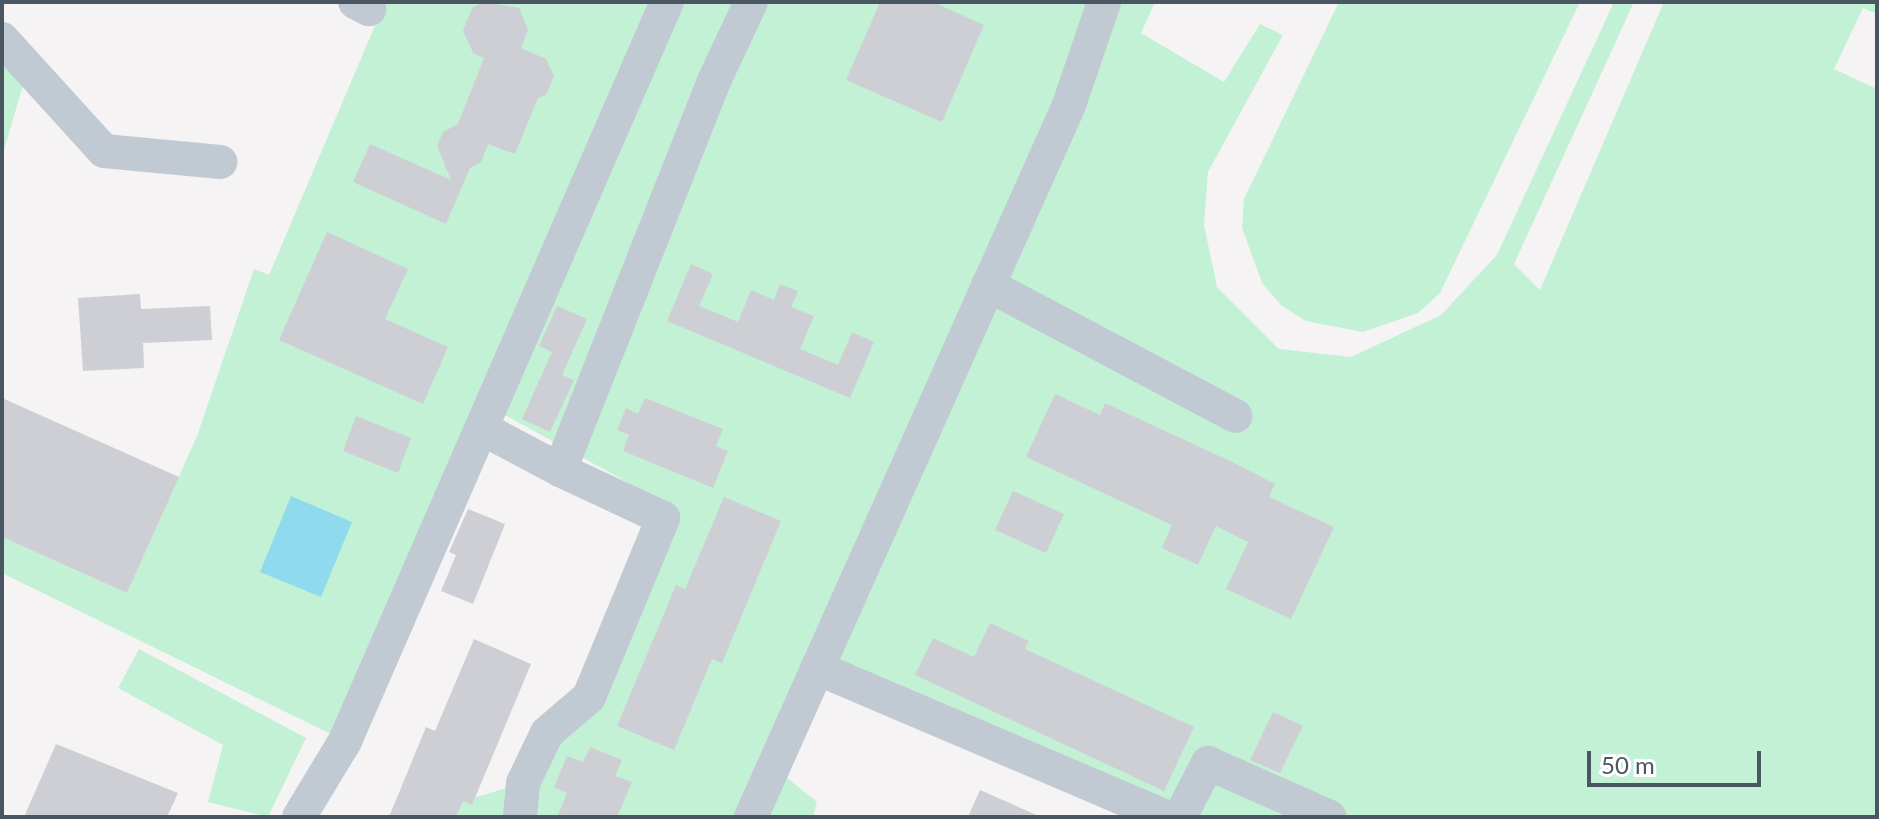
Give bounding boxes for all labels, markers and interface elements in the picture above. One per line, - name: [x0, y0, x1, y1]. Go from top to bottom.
- scale bar: [1591, 735, 1765, 785]
- text: 50 m: [1601, 750, 1655, 779]

